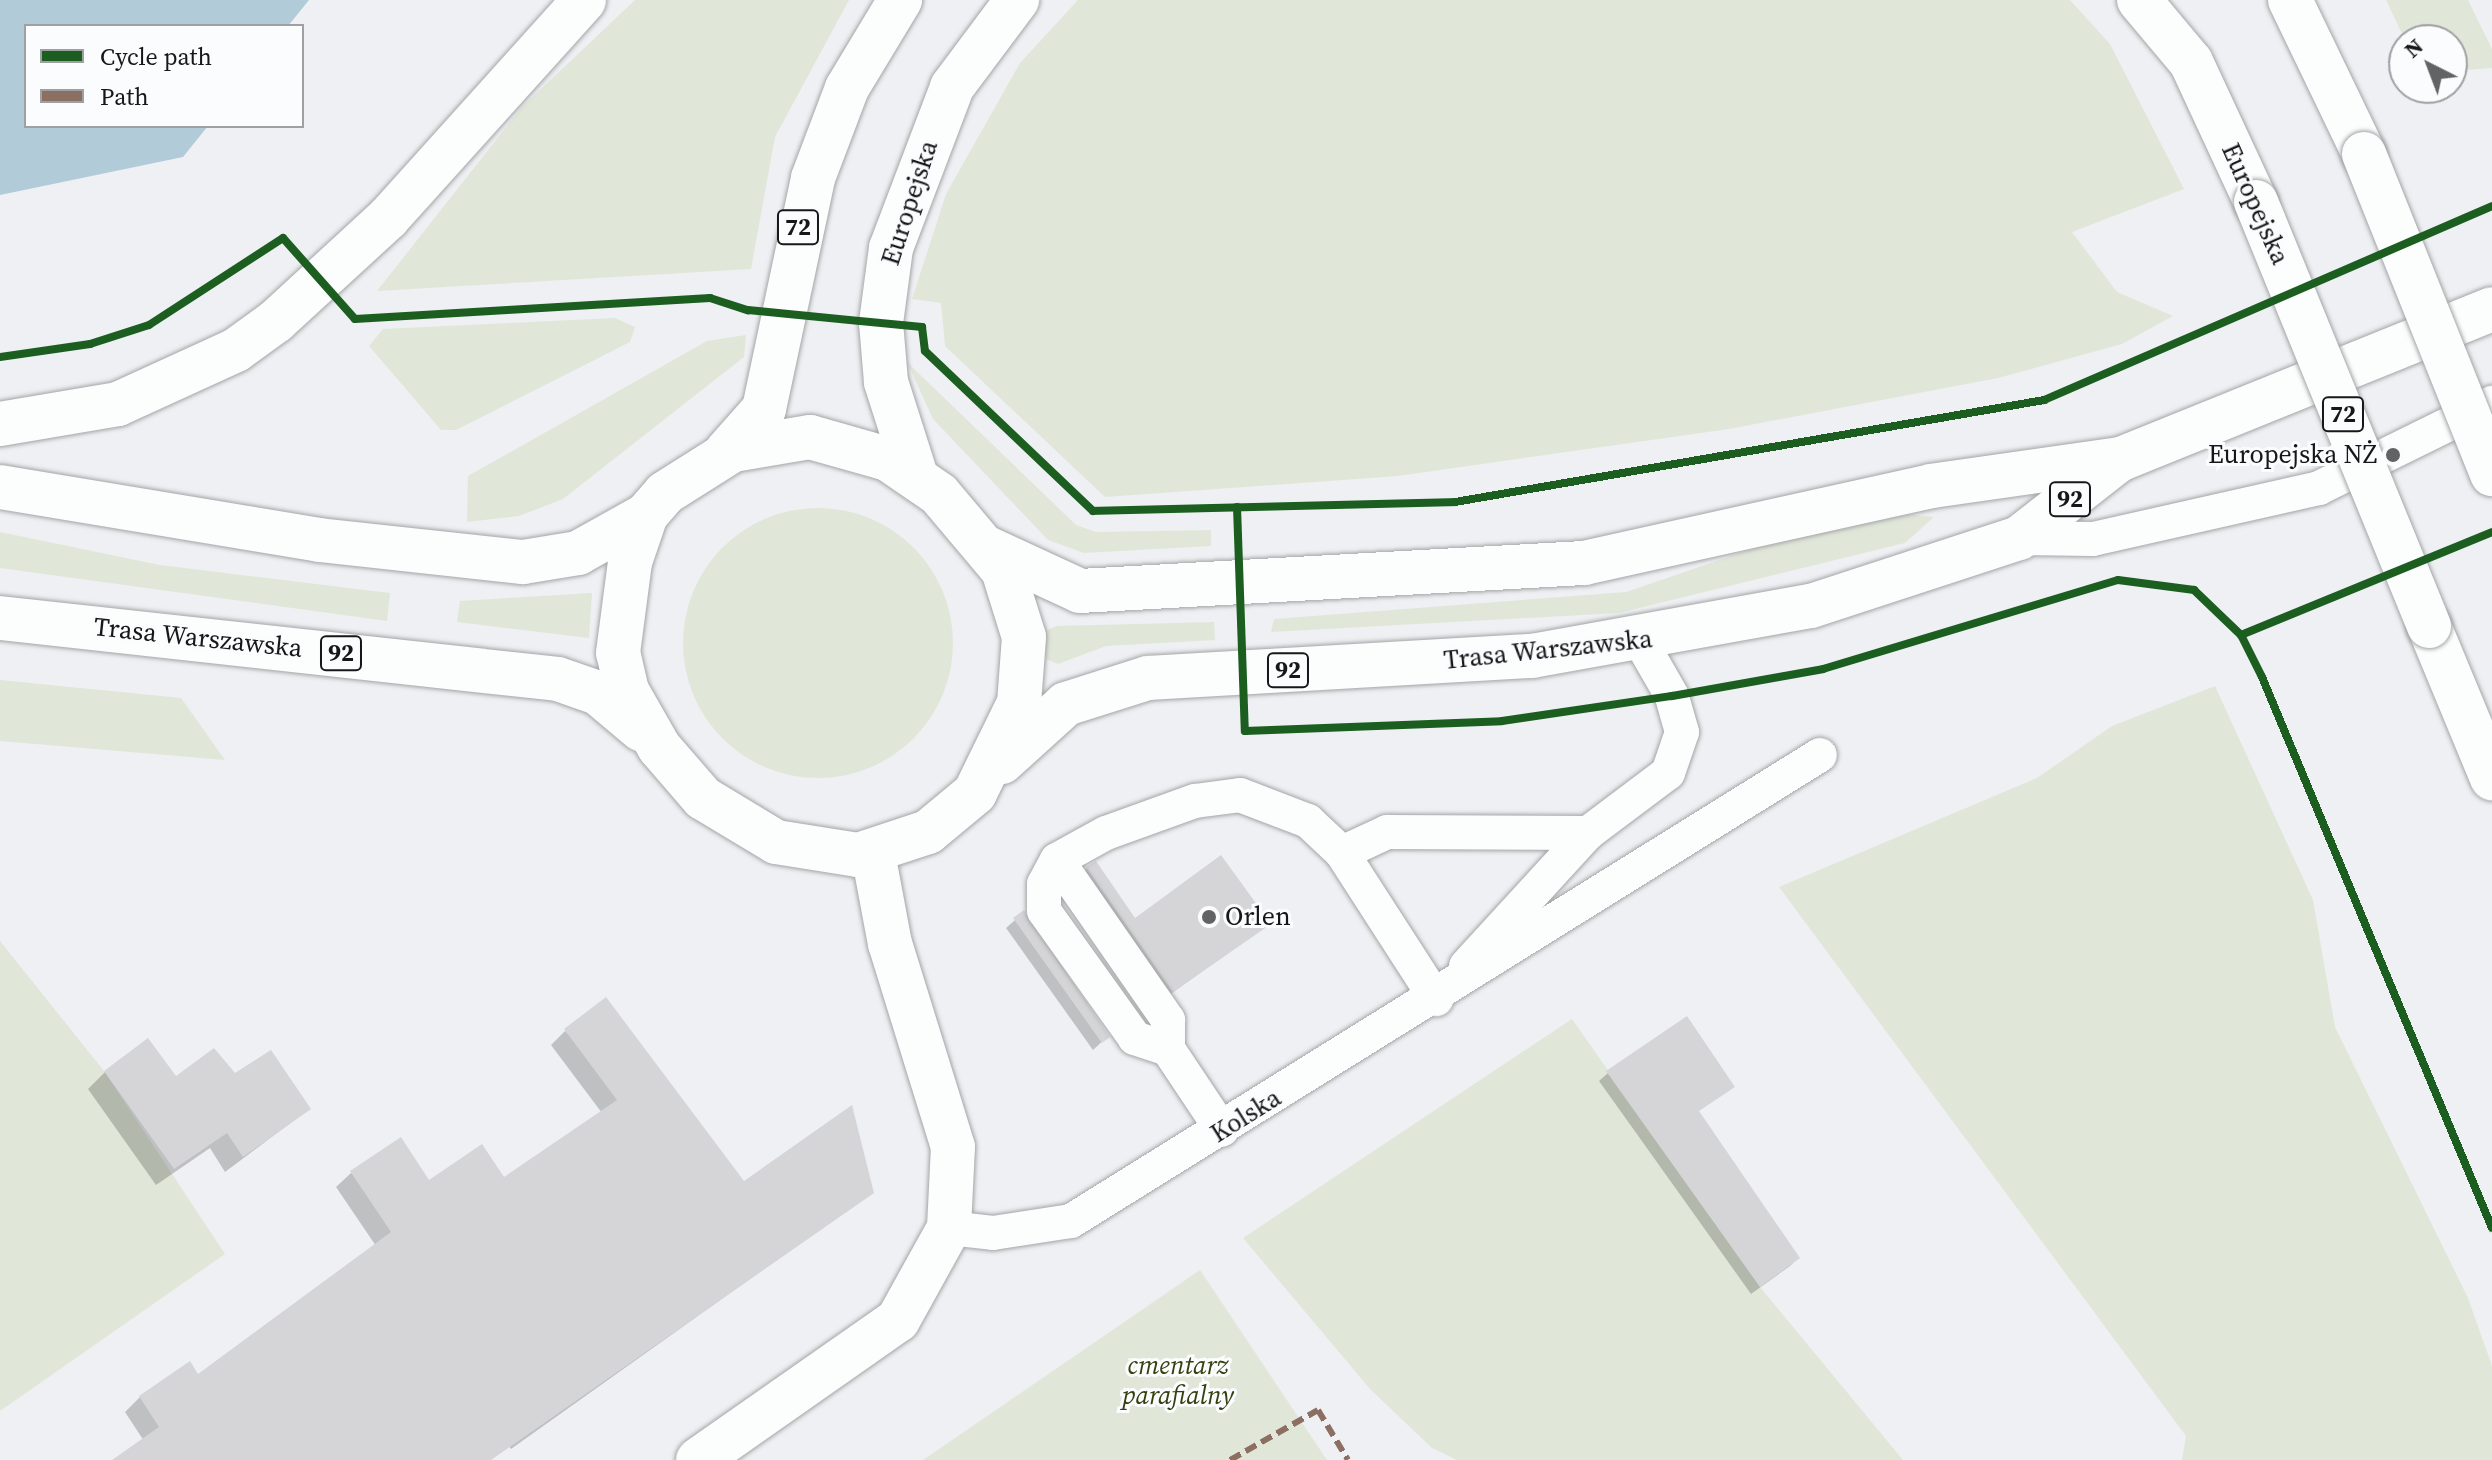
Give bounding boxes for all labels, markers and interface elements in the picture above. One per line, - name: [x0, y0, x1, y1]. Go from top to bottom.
- legend: [24, 24, 304, 128]
- north arrow: [2388, 24, 2468, 104]
- text: N: [2397, 31, 2429, 64]
- text: Cycle path: [100, 40, 212, 73]
- text: Path: [100, 80, 149, 113]
- street label: Europejska: [875, 137, 945, 269]
- street label: Europejska: [2214, 139, 2296, 269]
- road number: 72: [776, 207, 820, 247]
- road number: 72: [2321, 394, 2365, 434]
- place label: Europejska NŻ: [2208, 439, 2377, 471]
- marker: Europejska NŻ: [2384, 446, 2402, 464]
- road number: 92: [2048, 479, 2092, 519]
- street label: Trasa Warszawska: [92, 611, 304, 665]
- street label: Trasa Warszawska: [1442, 623, 1654, 677]
- road number: 92: [319, 633, 363, 673]
- road number: 92: [1266, 650, 1310, 690]
- place label: Orlen: [1225, 901, 1291, 933]
- marker: Orlen: [1200, 908, 1218, 926]
- street label: Kolska: [1205, 1082, 1287, 1150]
- park label: cmentarz parafialny: [1122, 1350, 1234, 1412]

